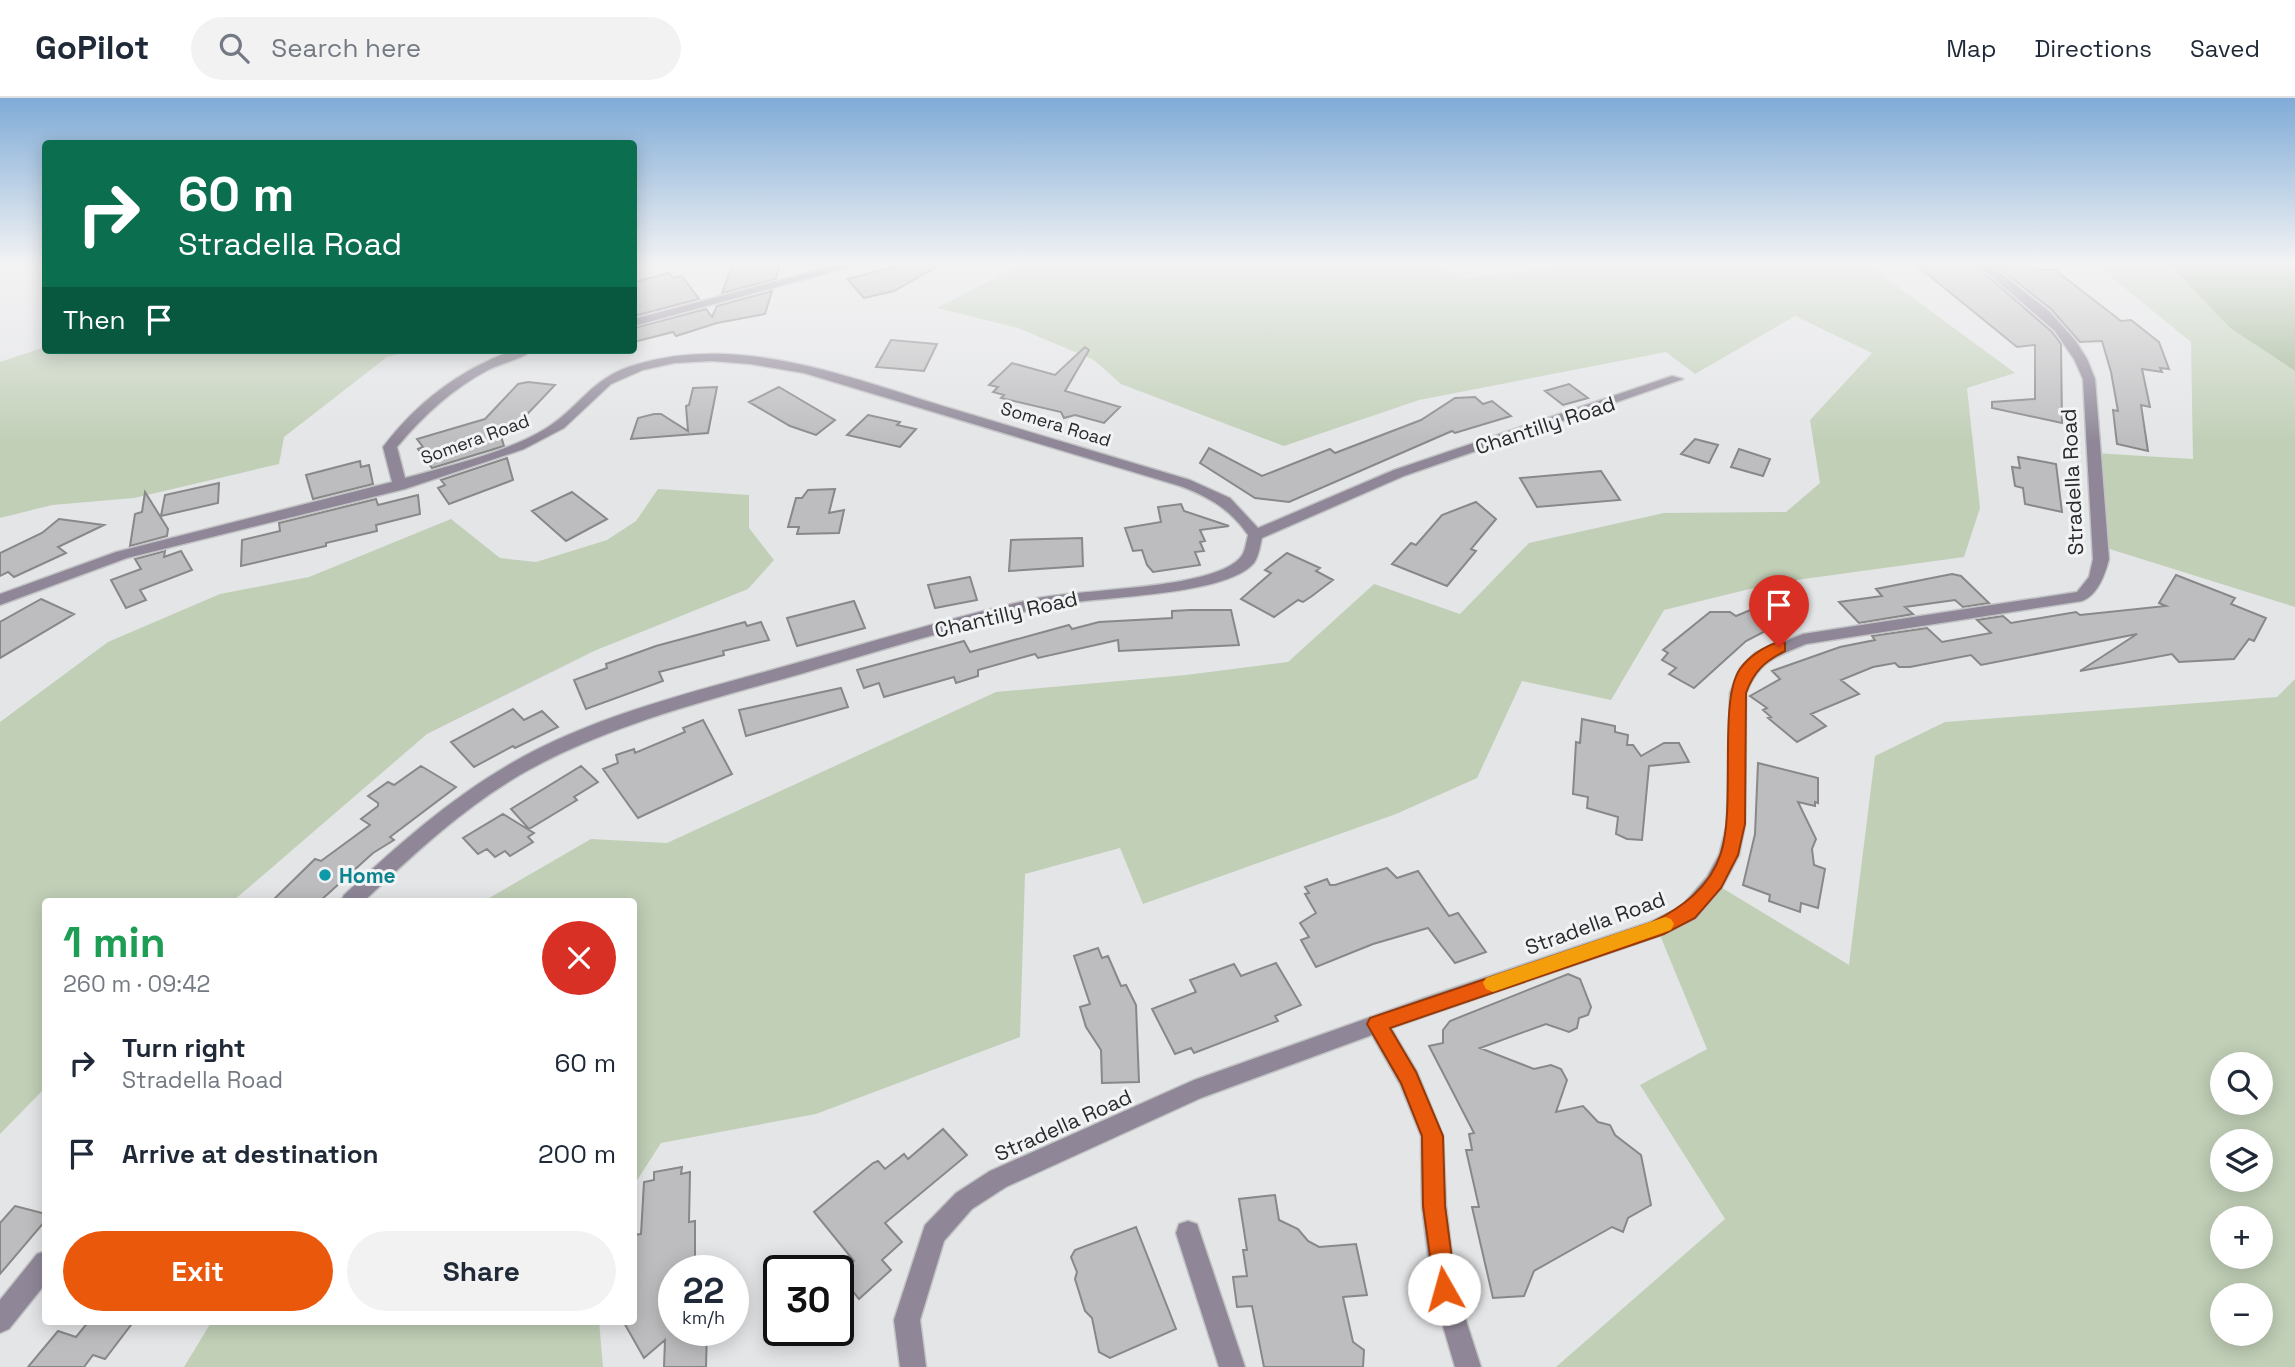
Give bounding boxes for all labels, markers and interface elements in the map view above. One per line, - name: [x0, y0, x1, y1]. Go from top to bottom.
- search box: [191, 17, 681, 80]
- text: GoPilot: [35, 27, 149, 69]
- icon: search: [215, 29, 253, 67]
- text: Search here: [271, 31, 421, 65]
- text: Map: [1946, 33, 1996, 64]
- text: Directions: [2034, 33, 2152, 64]
- text: Saved: [2190, 33, 2260, 64]
- text: 60 m: [178, 163, 294, 225]
- icon: right: [63, 168, 154, 259]
- text: Stradella Road: [178, 224, 402, 264]
- icon: arrive: [140, 301, 178, 339]
- text: Then: [63, 303, 126, 337]
- street label: Chantilly Road: [1471, 390, 1619, 460]
- street label: Somera Road: [998, 396, 1114, 452]
- street label: Stradella Road: [2055, 408, 2089, 556]
- street label: Somera Road: [418, 409, 532, 469]
- pin: [1749, 575, 1809, 647]
- street label: Chantilly Road: [932, 584, 1080, 644]
- icon: arrive: [1760, 586, 1798, 624]
- place label: Home: [339, 862, 396, 889]
- marker: Home: [317, 867, 333, 883]
- street label: Stradella Road: [1521, 885, 1669, 961]
- text: 1 min: [63, 916, 166, 969]
- button: close: [542, 921, 616, 995]
- text: 260 m · 09:42: [63, 969, 210, 999]
- text: Turn right: [122, 1031, 246, 1065]
- icon: right: [63, 1044, 101, 1082]
- text: 60 m: [554, 1046, 616, 1080]
- map controls: [2210, 1052, 2273, 1346]
- button: search: [2210, 1052, 2273, 1115]
- text: Stradella Road: [122, 1065, 283, 1095]
- street label: Stradella Road: [990, 1083, 1136, 1167]
- button: layers: [2210, 1129, 2273, 1192]
- icon: arrive: [63, 1135, 101, 1173]
- text: Arrive at destination: [122, 1137, 379, 1171]
- text: 200 m: [538, 1137, 616, 1171]
- button: +: [2210, 1206, 2273, 1269]
- button: Exit: [63, 1231, 333, 1311]
- button: Share: [347, 1231, 616, 1311]
- position arrow: [1407, 1252, 1481, 1326]
- speed limit sign: 30: [763, 1255, 854, 1346]
- text: 22: [683, 1269, 724, 1313]
- button: −: [2210, 1283, 2273, 1346]
- text: km/h: [682, 1306, 725, 1329]

